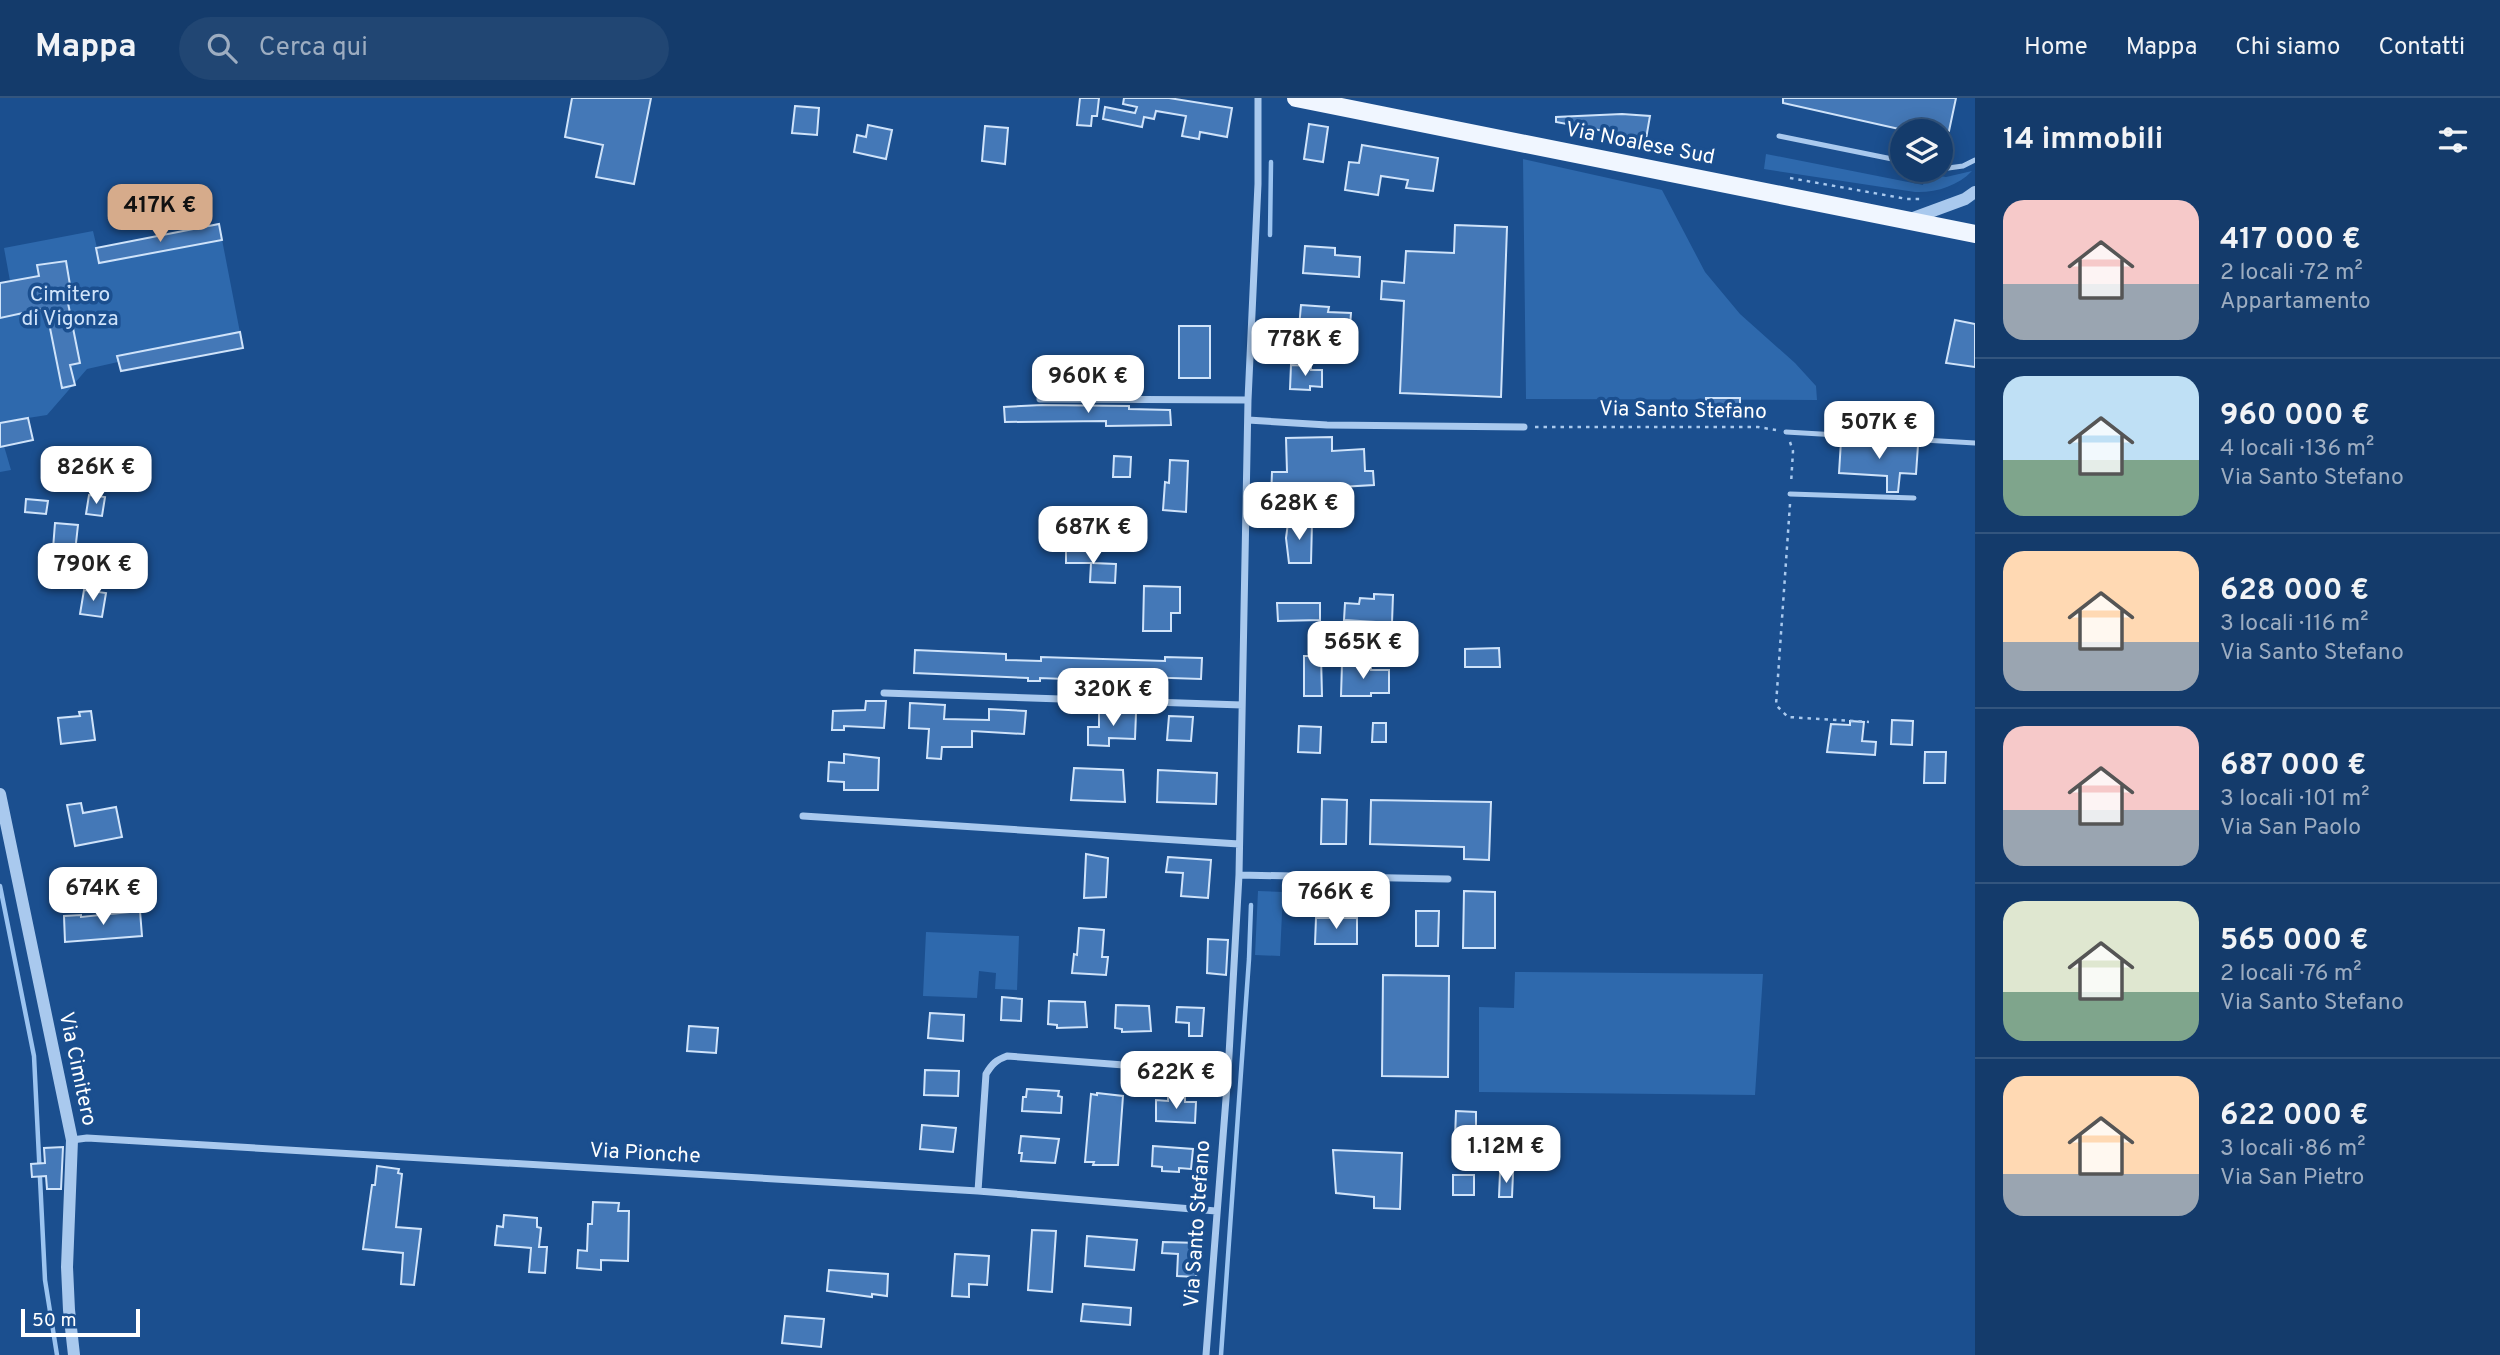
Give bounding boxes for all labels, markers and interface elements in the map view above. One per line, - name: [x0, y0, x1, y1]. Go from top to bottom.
- search box: [179, 17, 669, 80]
- text: Mappa: [35, 27, 137, 69]
- icon: search: [203, 29, 241, 67]
- text: Cerca qui: [259, 32, 368, 65]
- text: Home: [2024, 33, 2088, 63]
- text: Mappa: [2126, 33, 2197, 63]
- text: Chi siamo: [2235, 33, 2340, 63]
- text: Contatti: [2378, 33, 2465, 63]
- street label: Via Noalese Sud: [1563, 116, 1717, 172]
- map controls: [1890, 119, 1953, 182]
- button: layers: [1890, 119, 1953, 182]
- icon: filters: [2434, 121, 2472, 159]
- text: 14 immobili: [2003, 122, 2163, 159]
- pin: 417K €: [103, 184, 217, 244]
- text: 417K €: [124, 192, 196, 221]
- text: 417 000 €: [2220, 222, 2361, 259]
- icon: home: [2059, 228, 2143, 312]
- text: 2 locali · 72 m²: [2220, 259, 2363, 288]
- park label: Cimitero di Vigonza: [21, 282, 119, 333]
- text: Appartamento: [2220, 288, 2371, 317]
- pin: 778K €: [1248, 318, 1362, 378]
- text: 778K €: [1268, 326, 1342, 355]
- pin: 960K €: [1031, 356, 1145, 415]
- text: 960K €: [1048, 363, 1128, 392]
- street label: Via Santo Stefano: [1599, 396, 1767, 426]
- text: 960 000 €: [2220, 398, 2370, 435]
- pin: 507K €: [1822, 402, 1936, 461]
- icon: home: [2059, 404, 2143, 488]
- text: 507K €: [1840, 409, 1918, 438]
- text: 4 locali · 136 m²: [2220, 435, 2374, 464]
- pin: 826K €: [39, 446, 153, 506]
- text: 826K €: [57, 454, 135, 483]
- text: Via Santo Stefano: [2220, 464, 2404, 493]
- pin: 628K €: [1242, 482, 1356, 542]
- text: 628K €: [1259, 490, 1339, 519]
- pin: 687K €: [1036, 506, 1150, 566]
- text: 687K €: [1054, 514, 1132, 543]
- pin: 790K €: [36, 544, 150, 603]
- text: 790K €: [54, 551, 132, 580]
- text: 628 000 €: [2220, 573, 2369, 610]
- icon: home: [2059, 579, 2143, 663]
- text: 3 locali · 116 m²: [2220, 610, 2369, 639]
- pin: 565K €: [1306, 622, 1420, 681]
- text: 565K €: [1324, 629, 1402, 658]
- text: Via Santo Stefano: [2220, 639, 2404, 668]
- pin: 320K €: [1056, 668, 1170, 728]
- text: 320K €: [1073, 676, 1153, 705]
- text: 687 000 €: [2220, 748, 2366, 785]
- icon: home: [2059, 754, 2143, 838]
- text: 3 locali · 101 m²: [2220, 785, 2370, 814]
- text: Via San Paolo: [2220, 814, 2361, 843]
- pin: 674K €: [46, 868, 160, 927]
- pin: 766K €: [1279, 872, 1393, 931]
- text: 674K €: [65, 875, 141, 904]
- text: 766K €: [1298, 879, 1374, 908]
- text: 565 000 €: [2220, 923, 2369, 960]
- icon: home: [2059, 929, 2143, 1013]
- text: 2 locali · 76 m²: [2220, 960, 2362, 989]
- text: Via Santo Stefano: [2220, 989, 2404, 1018]
- street label: Via Cimitero: [52, 1010, 102, 1128]
- pin: 622K €: [1119, 1052, 1233, 1111]
- text: 622K €: [1137, 1059, 1215, 1088]
- text: 622 000 €: [2220, 1098, 2369, 1135]
- icon: home: [2059, 1104, 2143, 1188]
- pin: 1.12M €: [1441, 1126, 1571, 1185]
- text: 1.12M €: [1467, 1133, 1545, 1162]
- text: 3 locali · 86 m²: [2220, 1135, 2366, 1164]
- street label: Via Pionche: [589, 1138, 701, 1170]
- street label: Via Santo Stefano: [1179, 1139, 1217, 1309]
- text: Via San Pietro: [2220, 1164, 2364, 1193]
- scale bar: [21, 1306, 140, 1338]
- text: 50 m: [32, 1309, 77, 1333]

